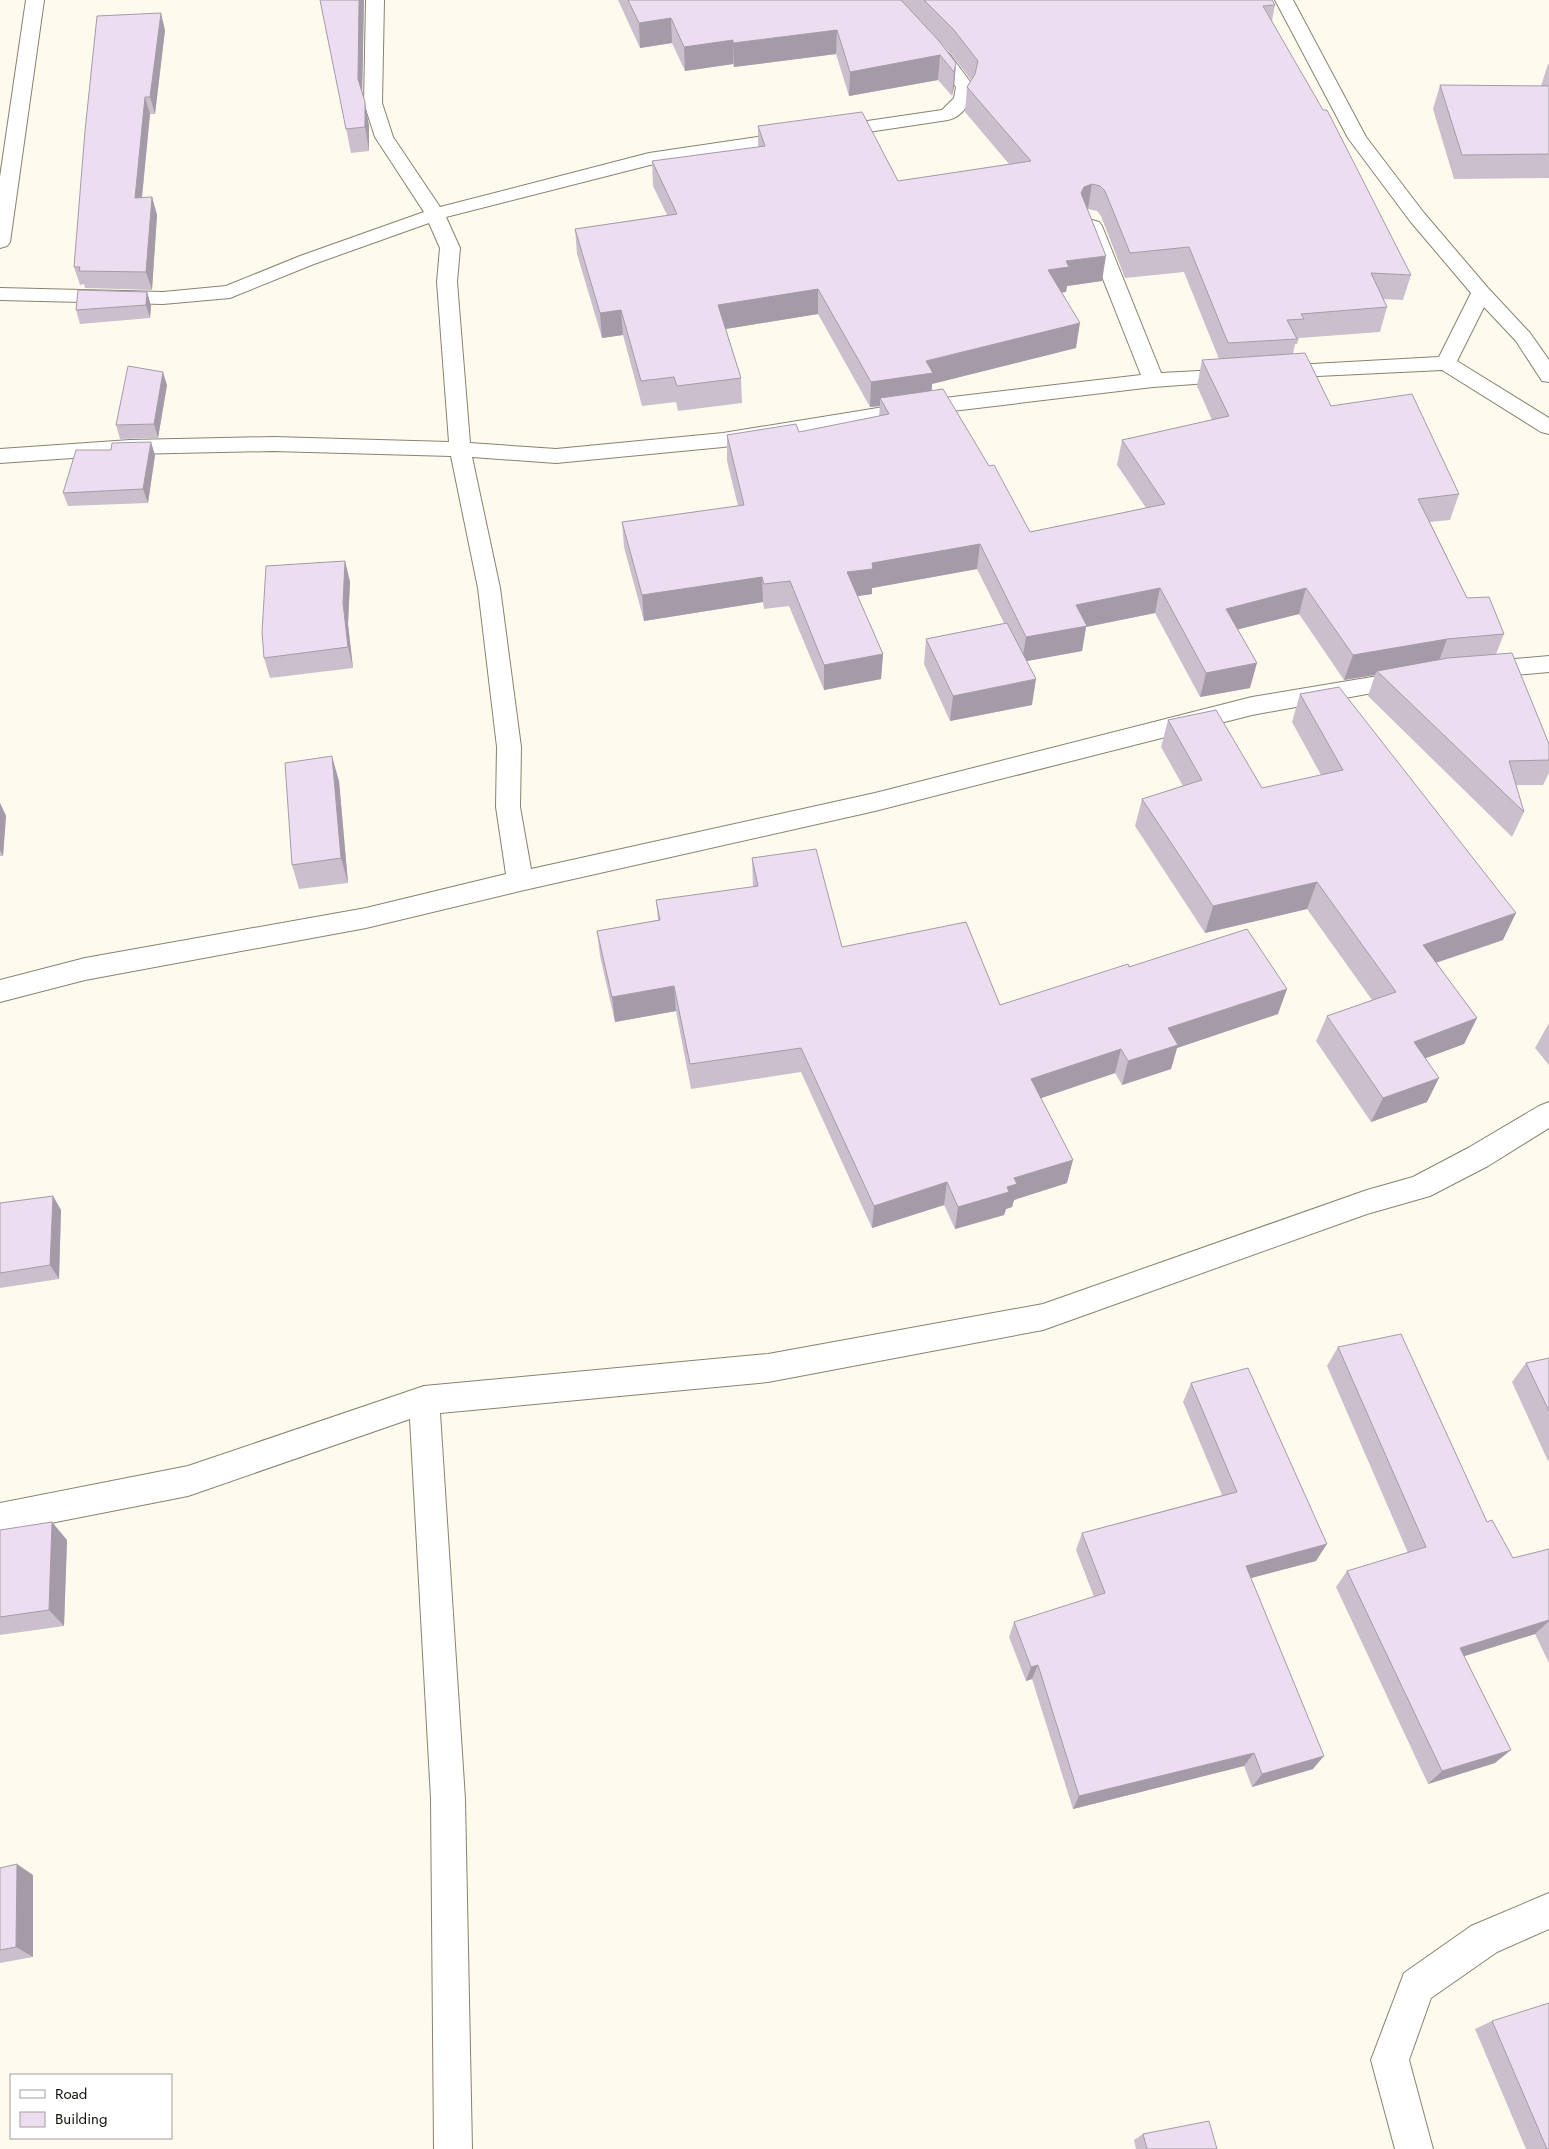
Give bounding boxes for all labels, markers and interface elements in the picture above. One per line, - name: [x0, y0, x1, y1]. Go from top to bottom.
- legend: [10, 2074, 172, 2139]
- text: Road: [55, 2083, 87, 2105]
- text: Building: [55, 2108, 107, 2130]

